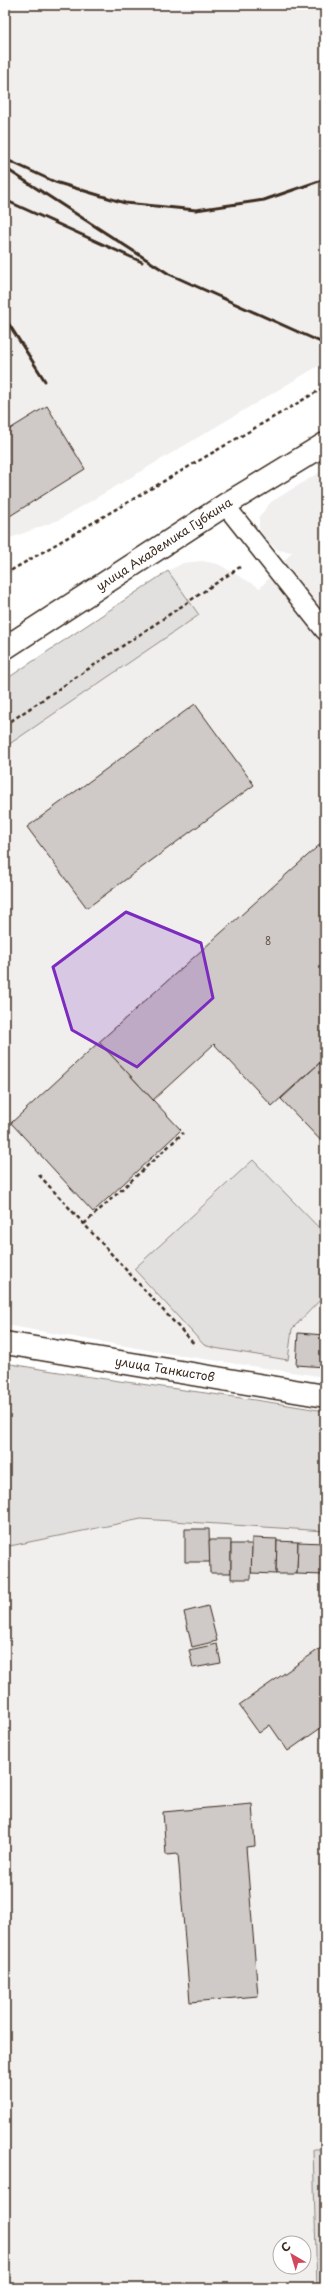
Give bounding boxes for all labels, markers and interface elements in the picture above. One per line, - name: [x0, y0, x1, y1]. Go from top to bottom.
- street label: улица Академика Губкина: [92, 492, 236, 595]
- house number: 8: [265, 933, 271, 948]
- street label: улица Танкистов: [114, 1351, 216, 1386]
- north arrow: [272, 2235, 312, 2275]
- text: С: [277, 2237, 294, 2256]

